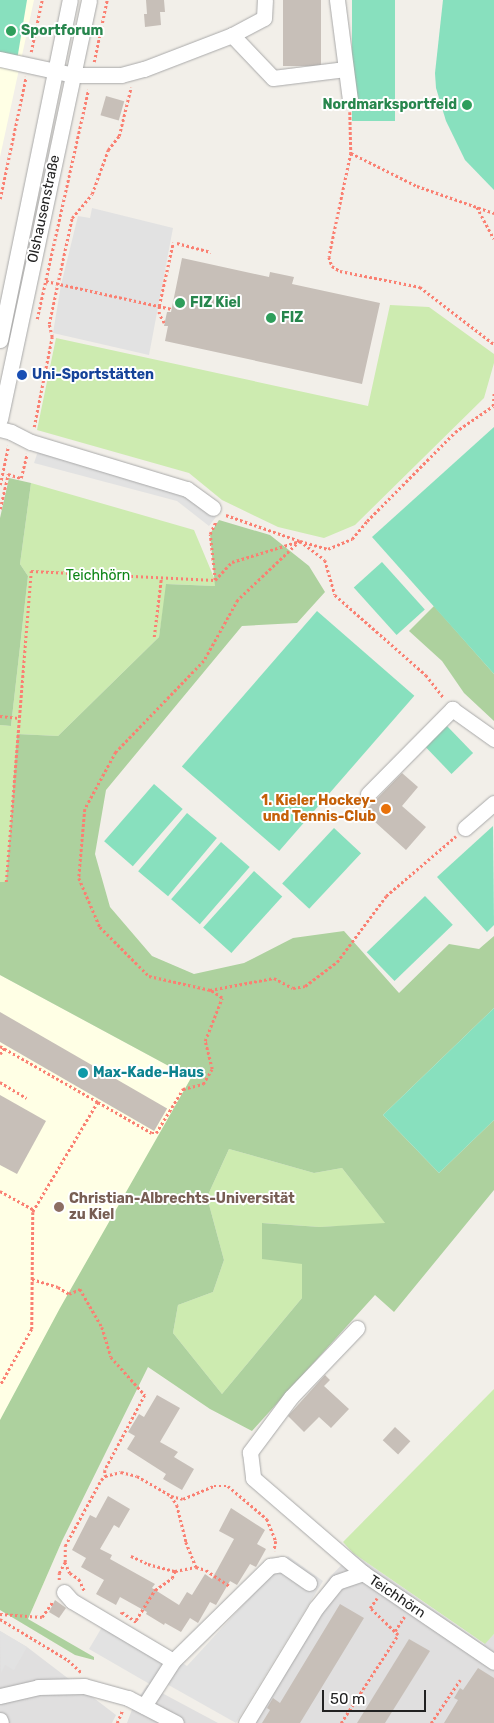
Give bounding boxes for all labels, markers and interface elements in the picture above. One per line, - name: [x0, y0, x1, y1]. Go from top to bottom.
- place label: Sportforum: [21, 23, 103, 39]
- marker: Sportforum: [5, 25, 17, 37]
- place label: Nordmarksportfeld: [322, 97, 457, 113]
- marker: Nordmarksportfeld: [461, 99, 473, 111]
- street label: Olshausenstraße: [24, 154, 64, 264]
- place label: FIZ Kiel: [190, 295, 241, 311]
- marker: FIZ Kiel: [174, 297, 186, 309]
- place label: FIZ: [281, 310, 303, 326]
- marker: FIZ: [265, 312, 277, 324]
- place label: Uni-Sportstätten: [32, 367, 154, 383]
- marker: Uni-Sportstätten: [16, 369, 28, 381]
- park label: Teichhörn: [66, 568, 130, 584]
- place label: 1. Kieler Hockey- und Tennis-Club: [261, 793, 376, 826]
- marker: 1. Kieler Hockey- und Tennis-Club: [380, 803, 392, 815]
- place label: Max-Kade-Haus: [93, 1065, 204, 1081]
- marker: Max-Kade-Haus: [77, 1067, 89, 1079]
- place label: Christian-Albrechts-Universität zu Kiel: [69, 1191, 295, 1224]
- marker: Christian-Albrechts-Universität zu Kiel: [53, 1201, 65, 1213]
- street label: Teichhörn: [366, 1572, 428, 1622]
- scale bar: [324, 1680, 428, 1712]
- text: 50 m: [330, 1690, 365, 1708]

